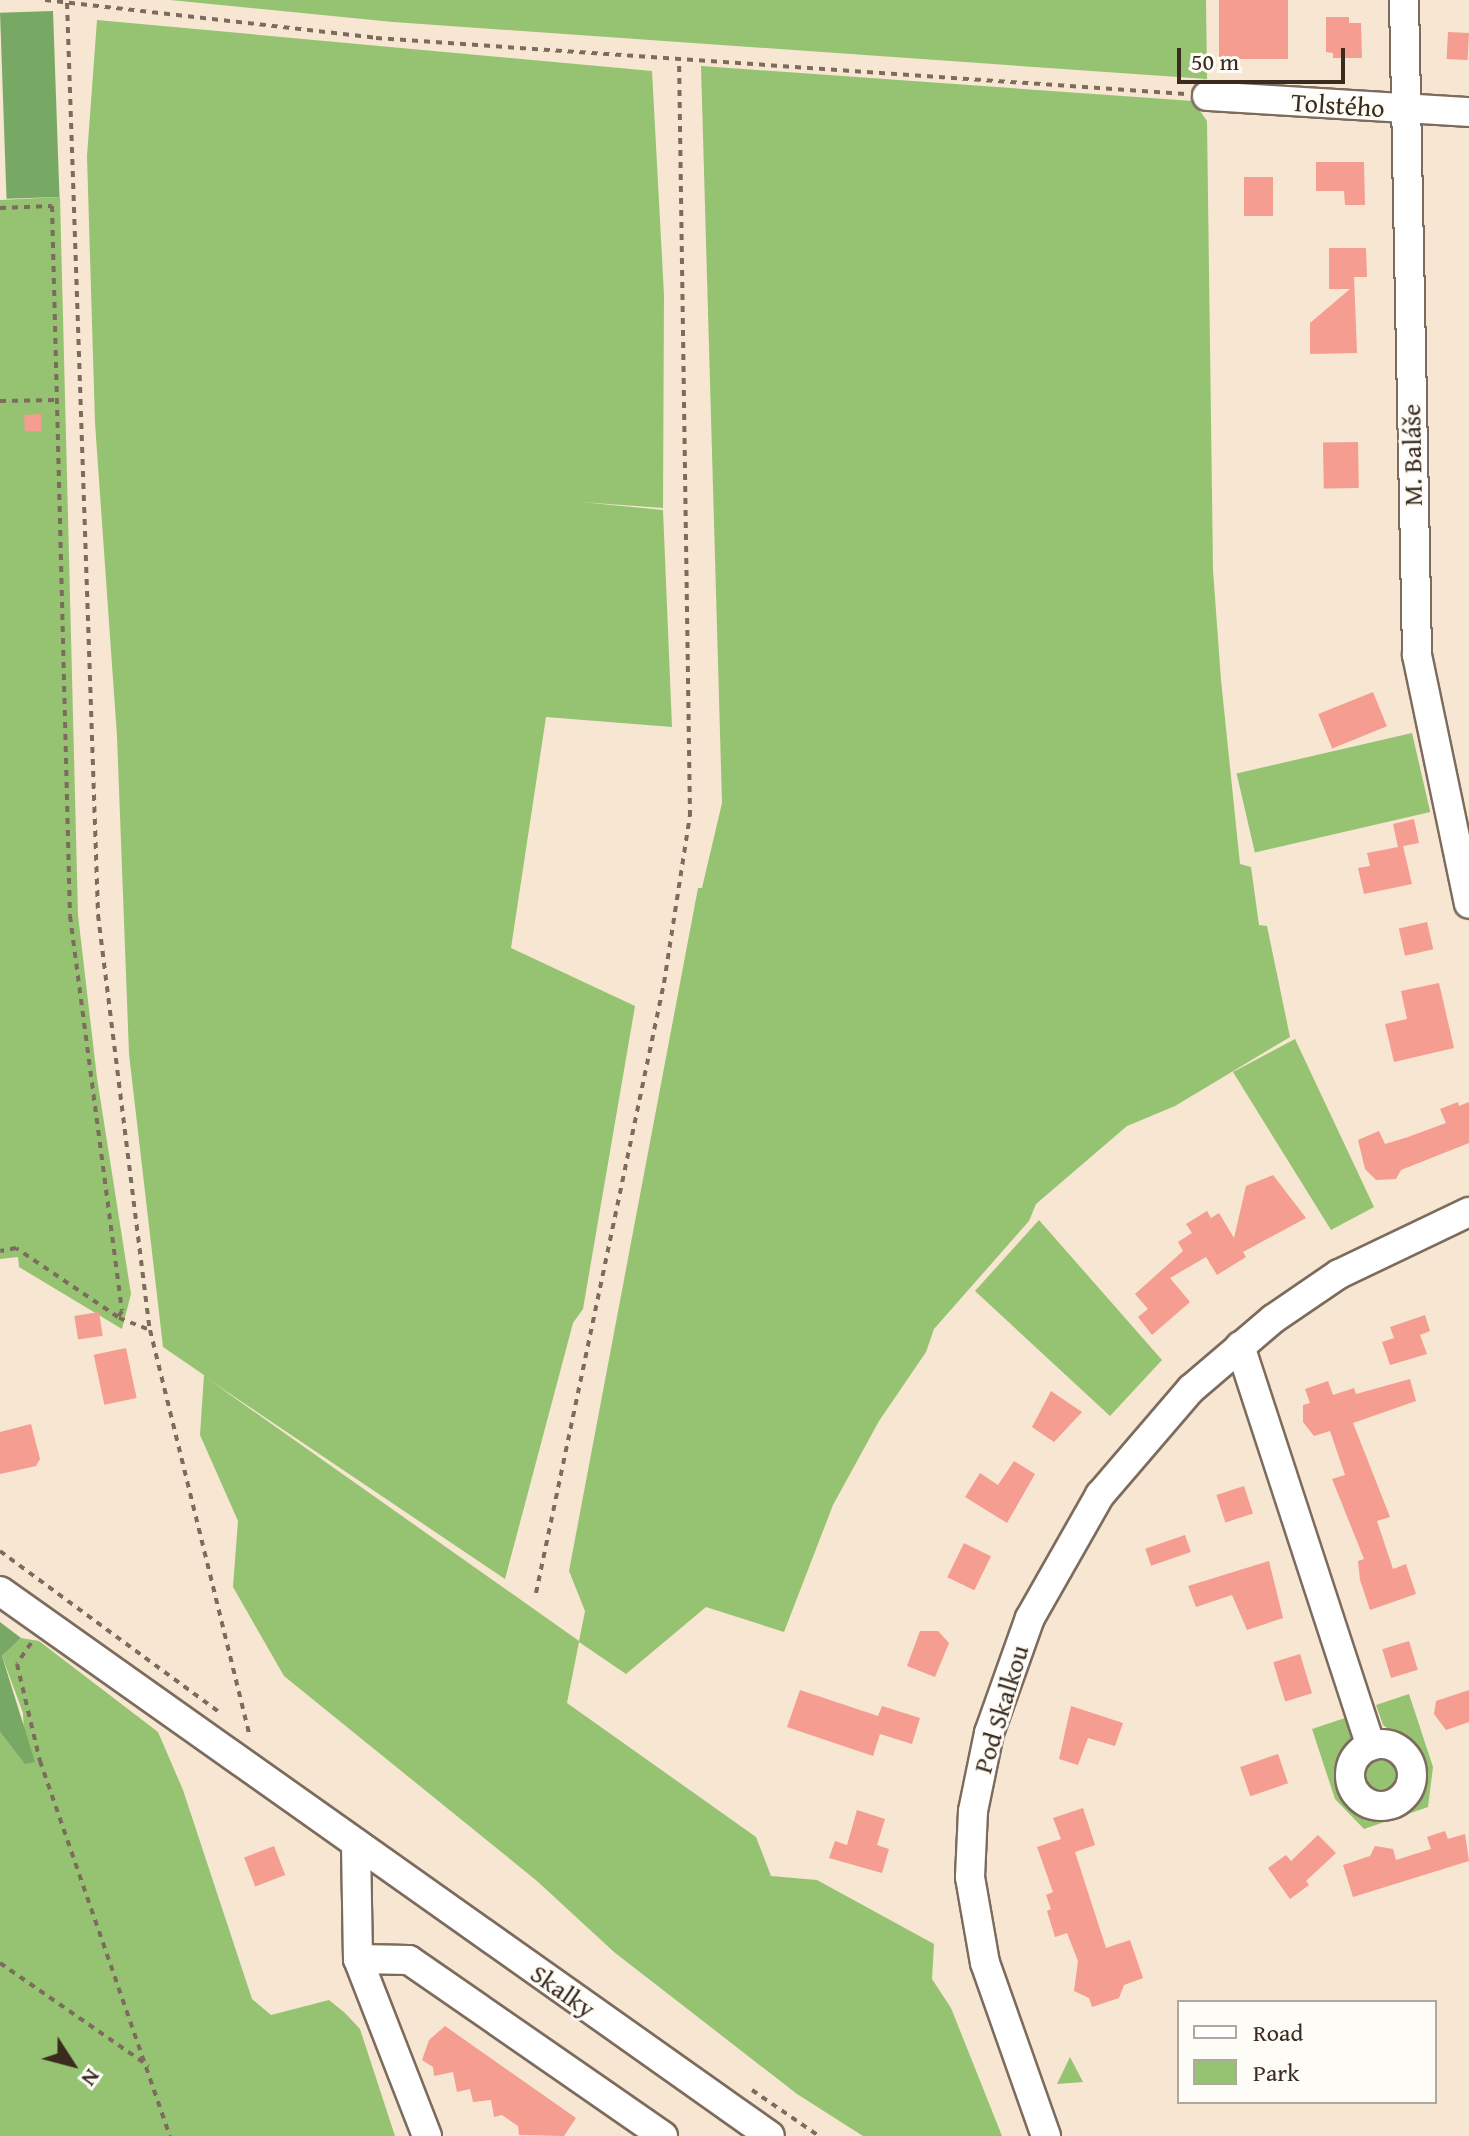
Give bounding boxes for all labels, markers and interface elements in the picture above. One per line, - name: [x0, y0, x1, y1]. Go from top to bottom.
- scale bar: [1181, 32, 1349, 82]
- text: 50 m: [1191, 44, 1239, 79]
- street label: Tolstého: [1290, 86, 1386, 124]
- street label: M. Baláše: [1396, 403, 1428, 507]
- street label: Pod Skalkou: [967, 1641, 1035, 1777]
- street label: Skalky: [525, 1958, 601, 2024]
- legend: [1177, 2000, 1437, 2104]
- text: Road: [1253, 2015, 1303, 2050]
- north arrow: [32, 2024, 112, 2104]
- text: Park: [1253, 2055, 1299, 2090]
- text: N: [74, 2063, 109, 2093]

